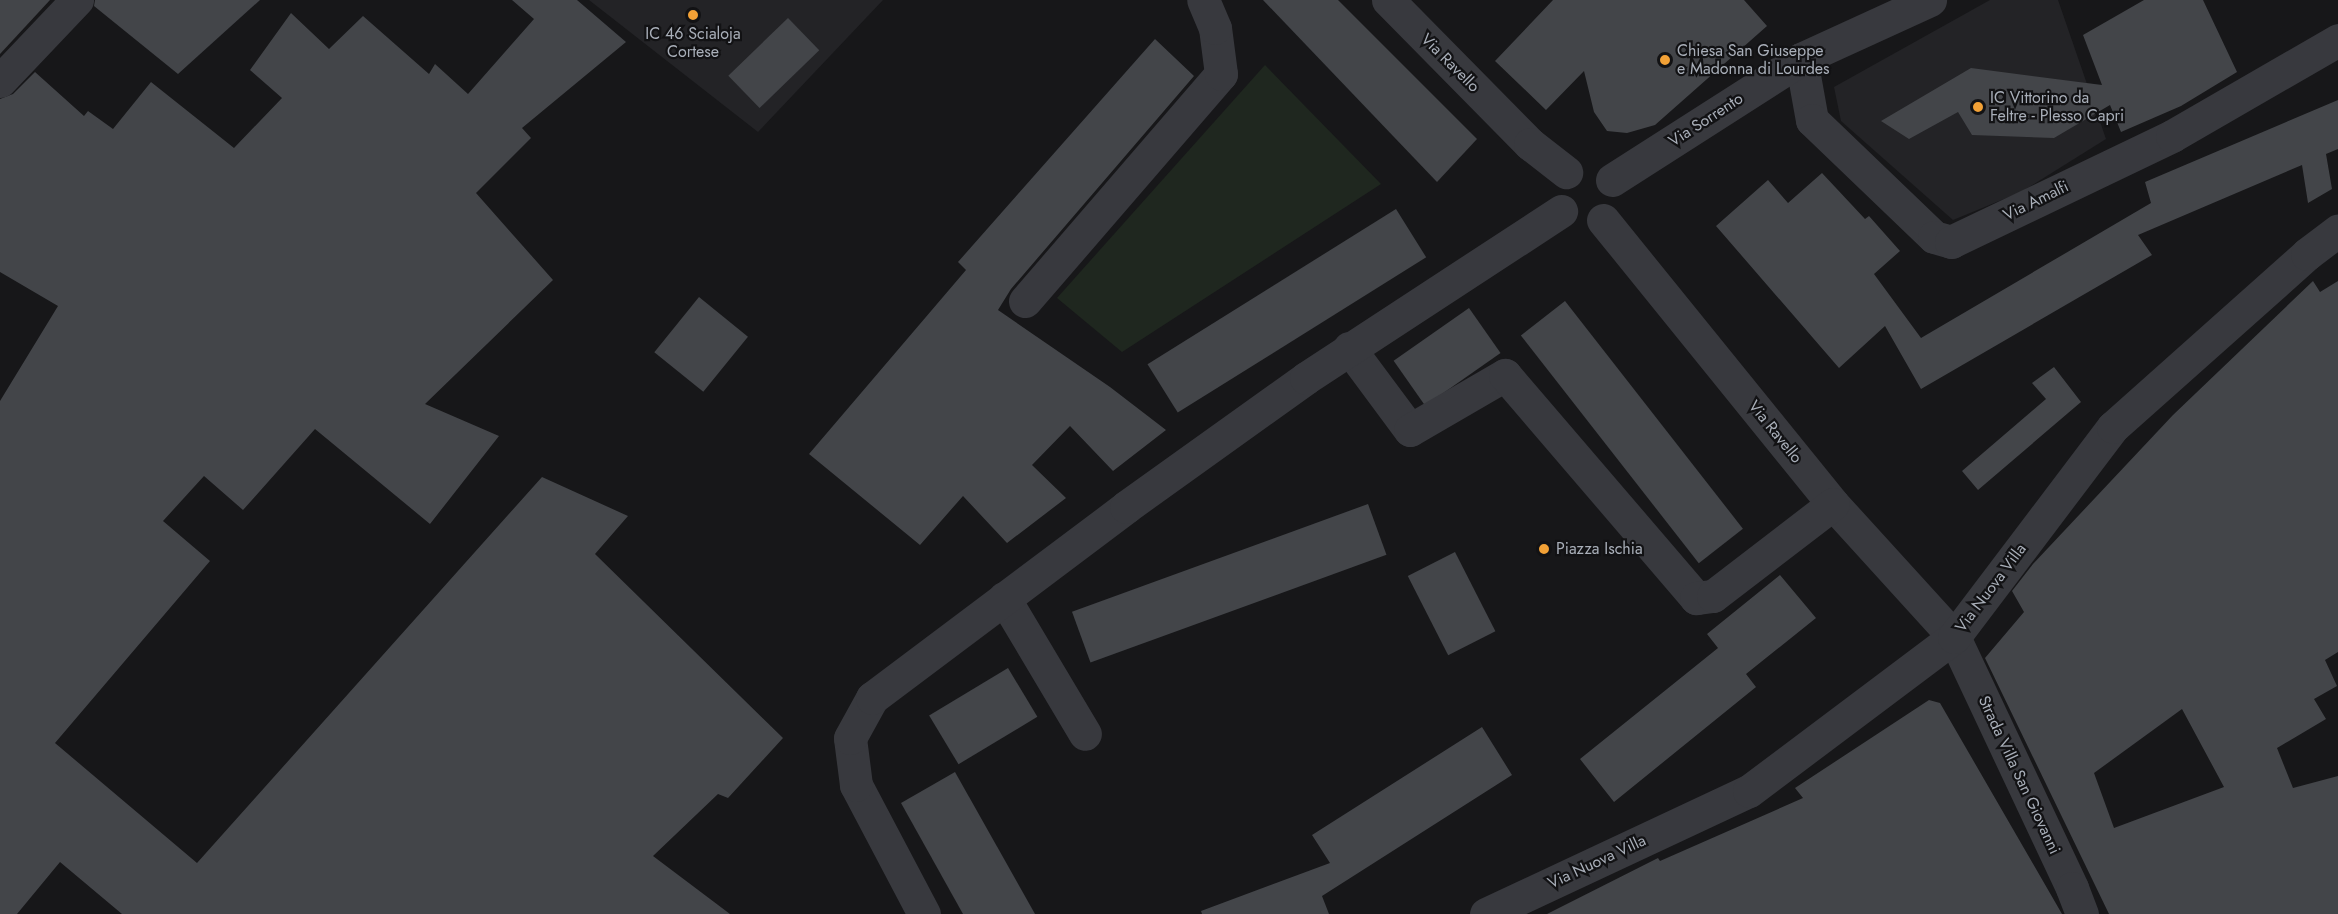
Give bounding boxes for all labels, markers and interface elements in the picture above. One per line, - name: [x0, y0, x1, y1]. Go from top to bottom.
- marker: IC 46 Scialoja Cortese: [686, 8, 700, 22]
- place label: IC 46 Scialoja Cortese: [645, 24, 741, 62]
- street label: Via Ravello: [1417, 30, 1483, 96]
- place label: Chiesa San Giuseppe e Madonna di Lourdes: [1677, 41, 1830, 79]
- marker: Chiesa San Giuseppe e Madonna di Lourdes: [1658, 53, 1672, 67]
- place label: IC Vittorino da Feltre - Plesso Capri: [1990, 88, 2124, 126]
- street label: Via Sorrento: [1665, 89, 1747, 151]
- marker: IC Vittorino da Feltre - Plesso Capri: [1971, 100, 1985, 114]
- street label: Via Amalfi: [2000, 177, 2072, 225]
- street label: Via Ravello: [1744, 397, 1806, 467]
- place label: Piazza Ischia: [1556, 539, 1643, 559]
- street label: Via Nuova Villa: [1951, 540, 2031, 636]
- marker: Piazza Ischia: [1537, 542, 1551, 556]
- street label: Strada Villa San Giovanni: [1974, 693, 2064, 857]
- street label: Via Nuova Villa: [1545, 831, 1649, 893]

